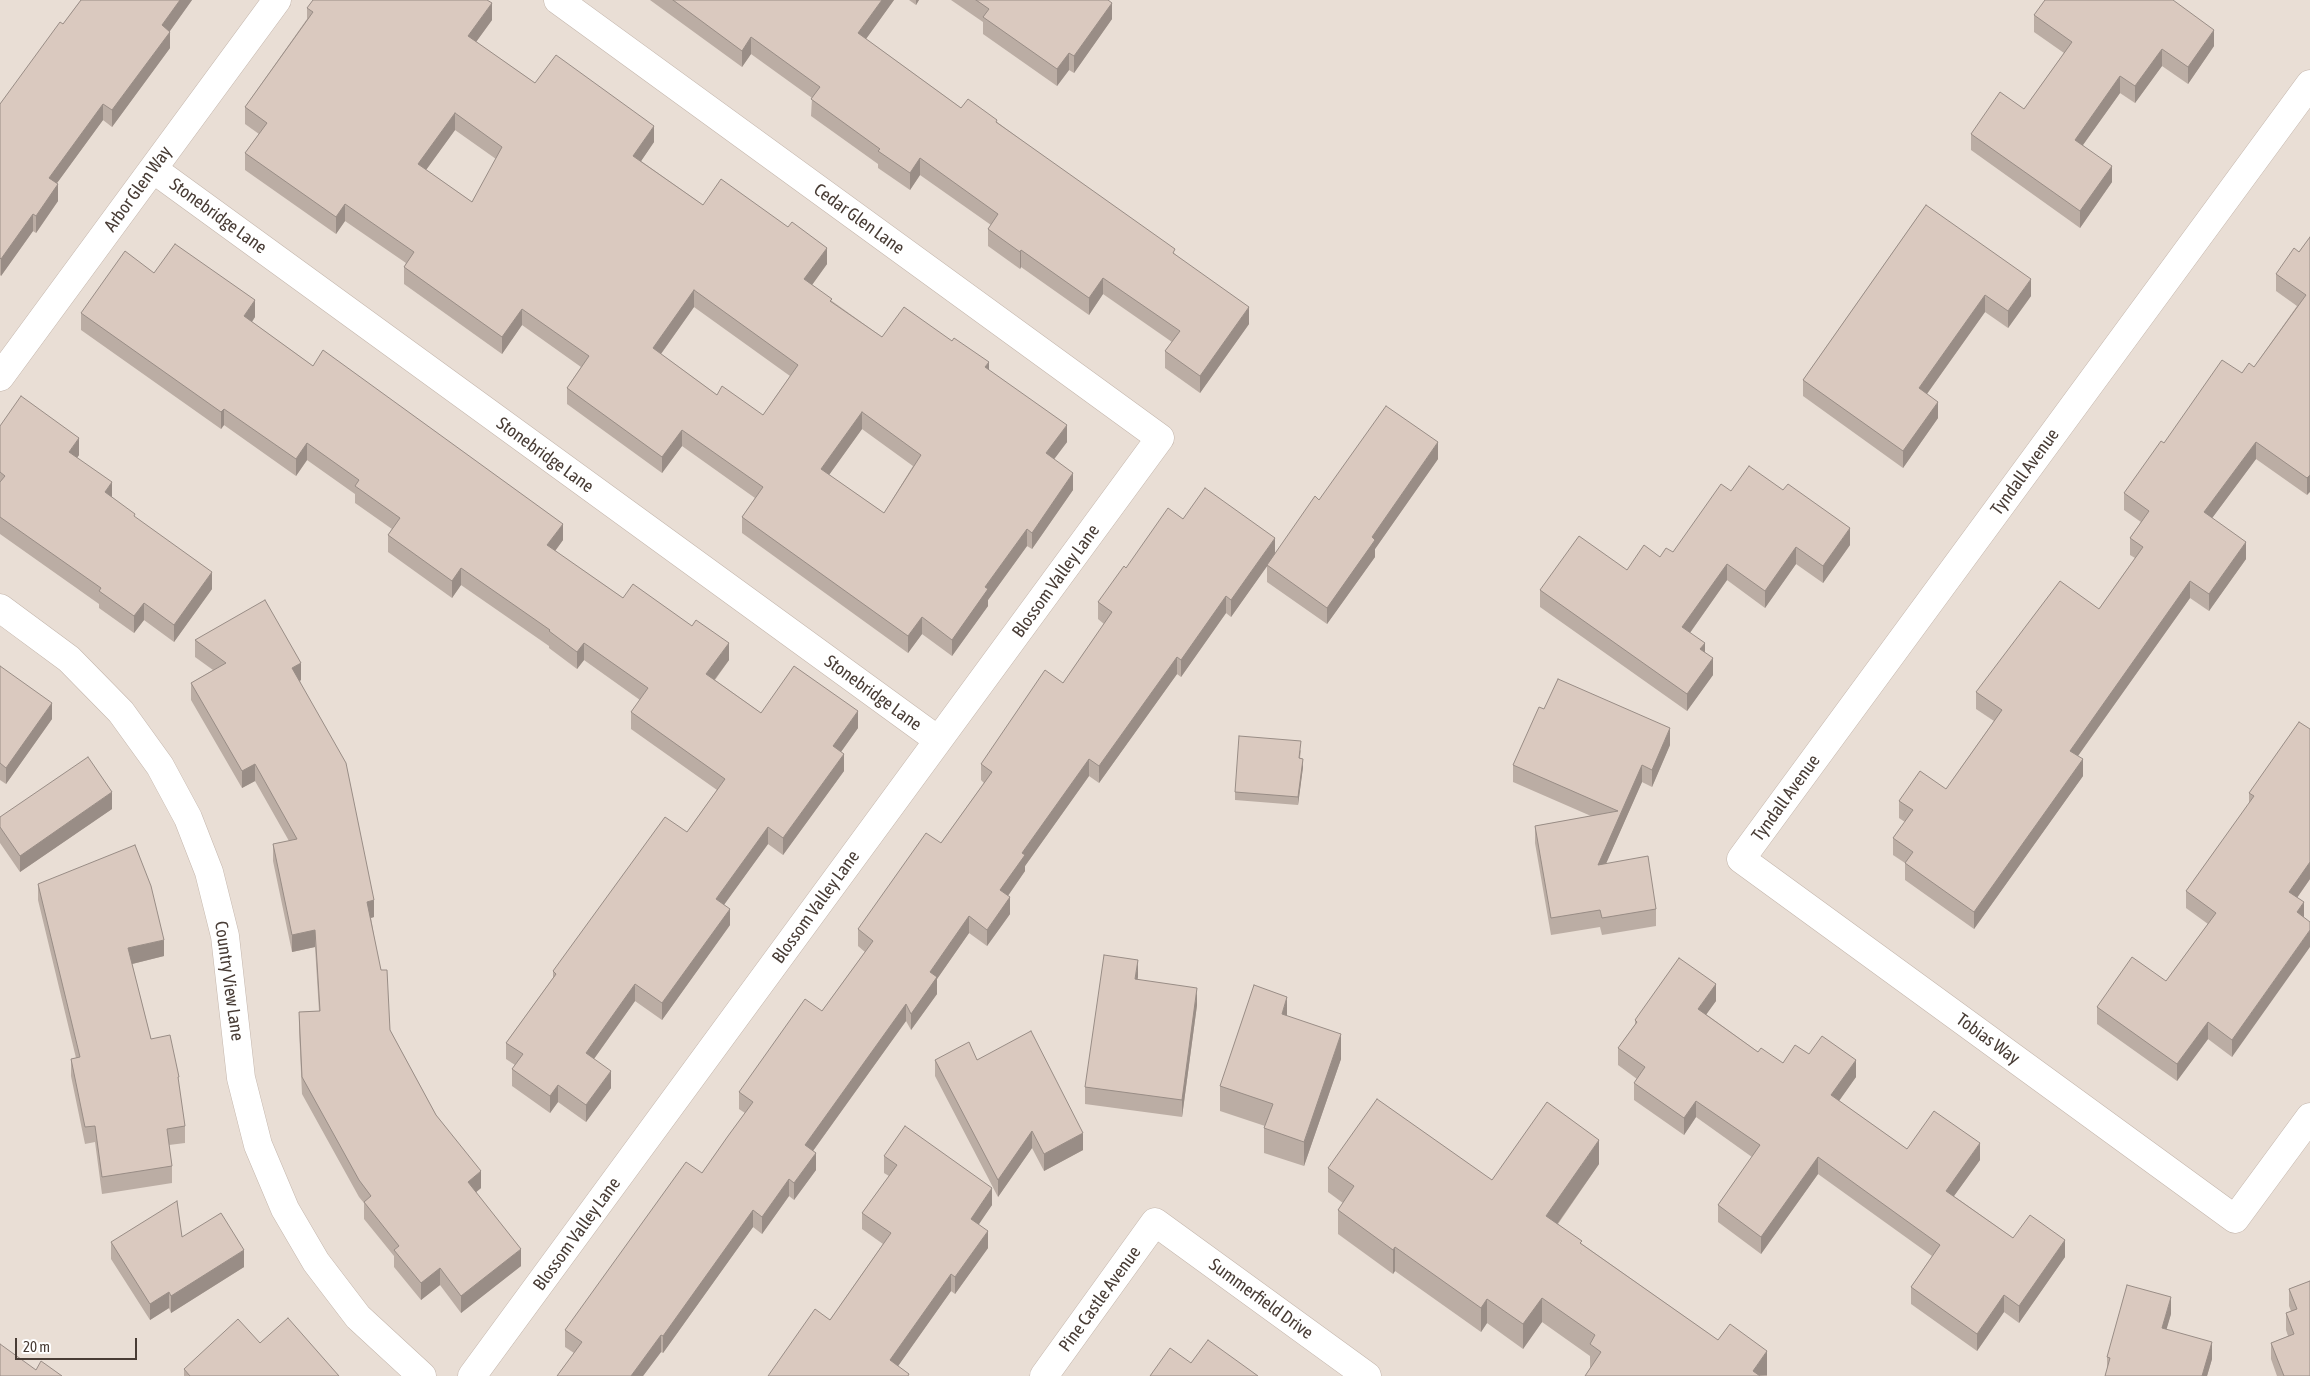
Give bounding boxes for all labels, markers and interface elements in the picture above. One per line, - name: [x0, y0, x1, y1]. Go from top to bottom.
- street label: Arbor Glen Way: [100, 142, 176, 236]
- street label: Stonebridge Lane: [165, 174, 271, 258]
- street label: Cedar Glen Lane: [810, 179, 908, 259]
- street label: Stonebridge Lane: [492, 413, 598, 497]
- street label: Tyndall Avenue: [1986, 424, 2064, 520]
- street label: Blossom Valley Lane: [1008, 520, 1104, 642]
- street label: Stonebridge Lane: [820, 651, 926, 735]
- street label: Tyndall Avenue: [1747, 750, 1825, 846]
- street label: Blossom Valley Lane: [768, 846, 864, 968]
- street label: Country View Lane: [210, 920, 248, 1042]
- street label: Tobias Way: [1952, 1009, 2024, 1069]
- street label: Blossom Valley Lane: [529, 1173, 625, 1295]
- street label: Pine Castle Avenue: [1055, 1242, 1145, 1356]
- street label: Summerfield Drive: [1205, 1254, 1317, 1344]
- scale bar: [18, 1328, 140, 1360]
- text: 20 m: [23, 1338, 50, 1355]

